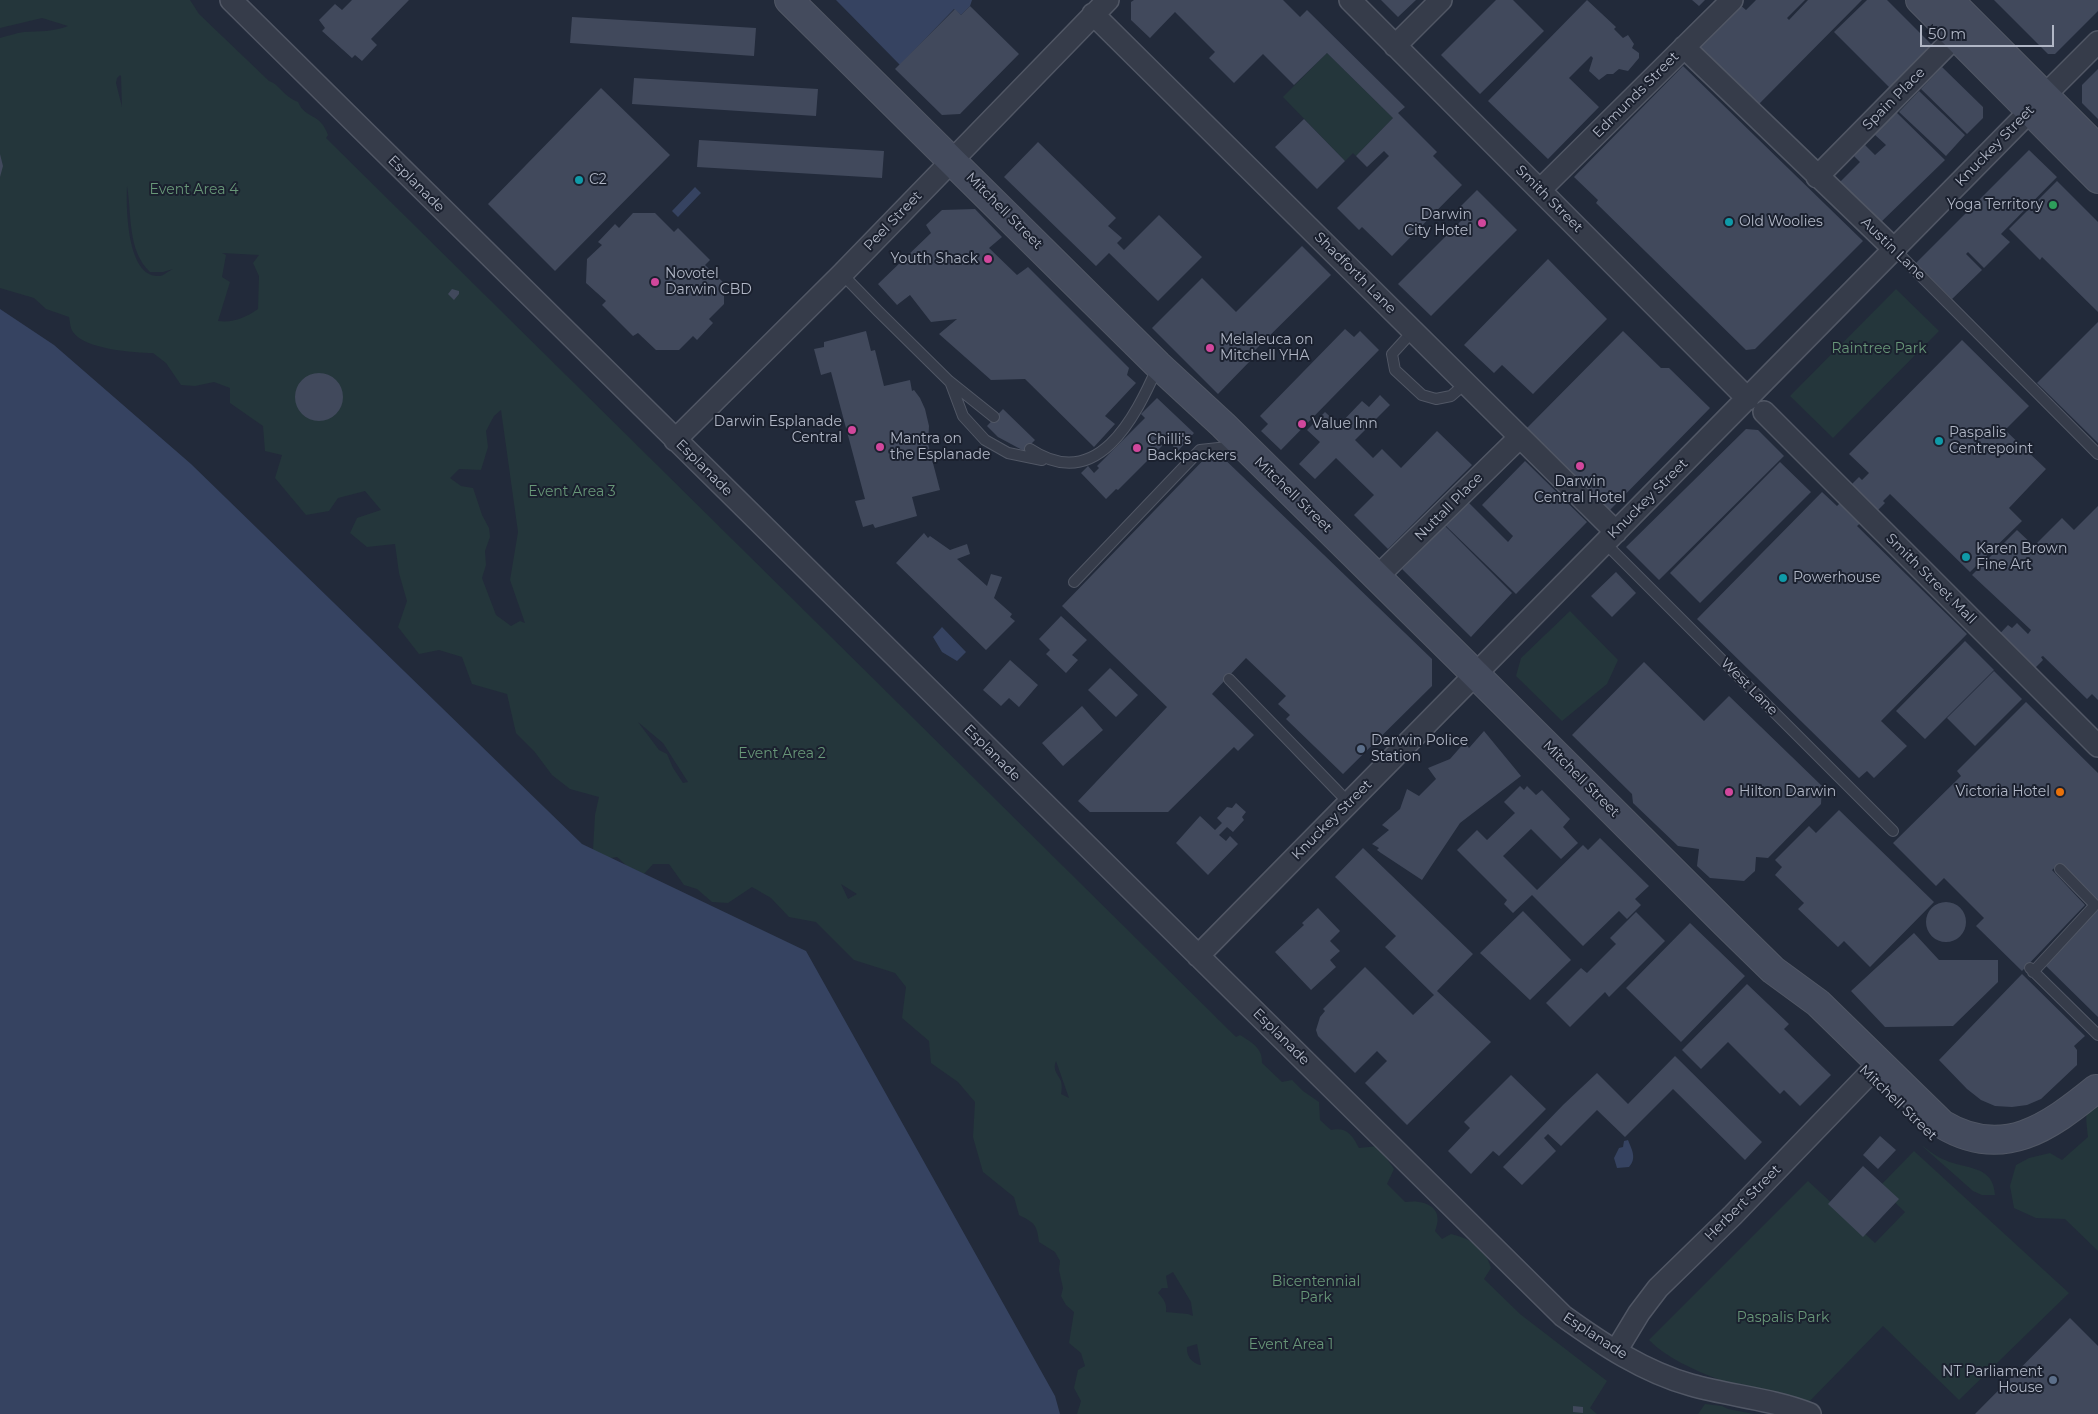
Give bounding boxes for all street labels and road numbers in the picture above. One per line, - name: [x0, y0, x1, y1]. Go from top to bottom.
- street label: Edmunds Street: [1589, 48, 1683, 142]
- street label: Spain Place: [1859, 64, 1929, 134]
- street label: Knuckey Street: [1952, 102, 2038, 190]
- street label: Esplanade: [384, 152, 448, 216]
- street label: Smith Street: [1512, 162, 1586, 236]
- street label: Mitchell Street: [962, 169, 1046, 253]
- street label: Peel Street: [860, 188, 926, 254]
- street label: Austin Lane: [1857, 214, 1929, 284]
- street label: Shadforth Lane: [1311, 229, 1399, 317]
- street label: Esplanade: [672, 436, 736, 500]
- street label: Mitchell Street: [1251, 454, 1335, 536]
- street label: Knuckey Street: [1604, 455, 1692, 543]
- street label: Nuttall Place: [1411, 469, 1487, 545]
- street label: Smith Street Mall: [1882, 530, 1980, 628]
- street label: West Lane: [1717, 655, 1781, 719]
- street label: Esplanade: [960, 721, 1024, 785]
- street label: Mitchell Street: [1539, 737, 1623, 821]
- street label: Knuckey Street: [1288, 776, 1376, 864]
- street label: Esplanade: [1249, 1005, 1313, 1069]
- street label: Mitchell Street: [1856, 1062, 1940, 1144]
- street label: Herbert Street: [1701, 1161, 1785, 1245]
- street label: Esplanade: [1560, 1309, 1630, 1363]

